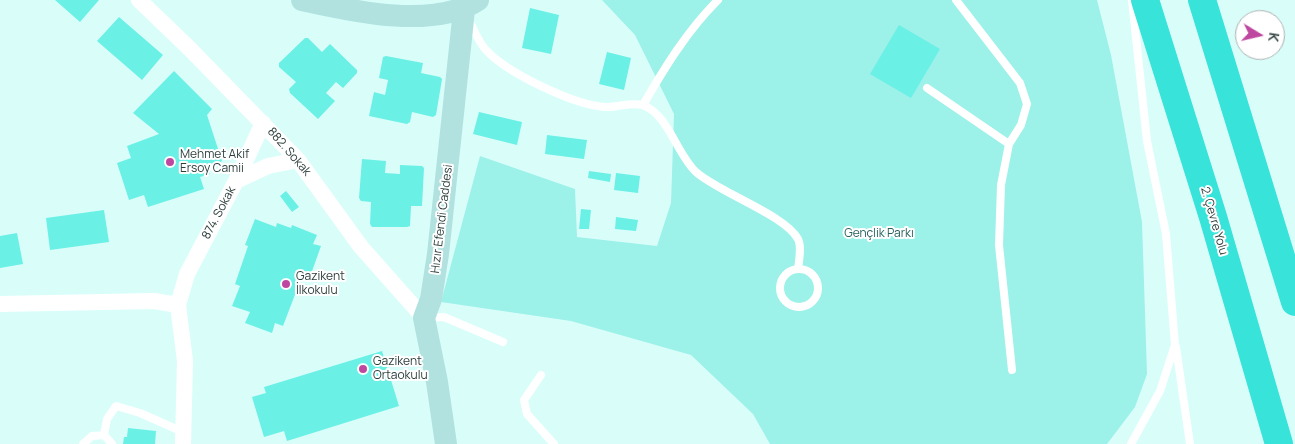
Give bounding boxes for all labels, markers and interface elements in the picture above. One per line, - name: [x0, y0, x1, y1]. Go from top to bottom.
- north arrow: [1235, 10, 1285, 60]
- text: K: [1264, 31, 1284, 43]
- street label: 882. Sokak: [264, 125, 314, 179]
- place label: Mehmet Akif Ersoy Camii: [180, 148, 249, 176]
- marker: Mehmet Akif Ersoy Camii: [164, 156, 176, 168]
- street label: Hızır Efendi Caddesi: [428, 164, 456, 274]
- street label: 874. Sokak: [199, 184, 239, 242]
- street label: 2. Çevre Yolu: [1197, 185, 1231, 257]
- park label: Gençlik Parkı: [844, 227, 914, 241]
- place label: Gazikent İlkokulu: [296, 270, 345, 298]
- marker: Gazikent İlkokulu: [280, 278, 292, 290]
- place label: Gazikent Ortaokulu: [373, 355, 428, 383]
- marker: Gazikent Ortaokulu: [357, 363, 369, 375]

